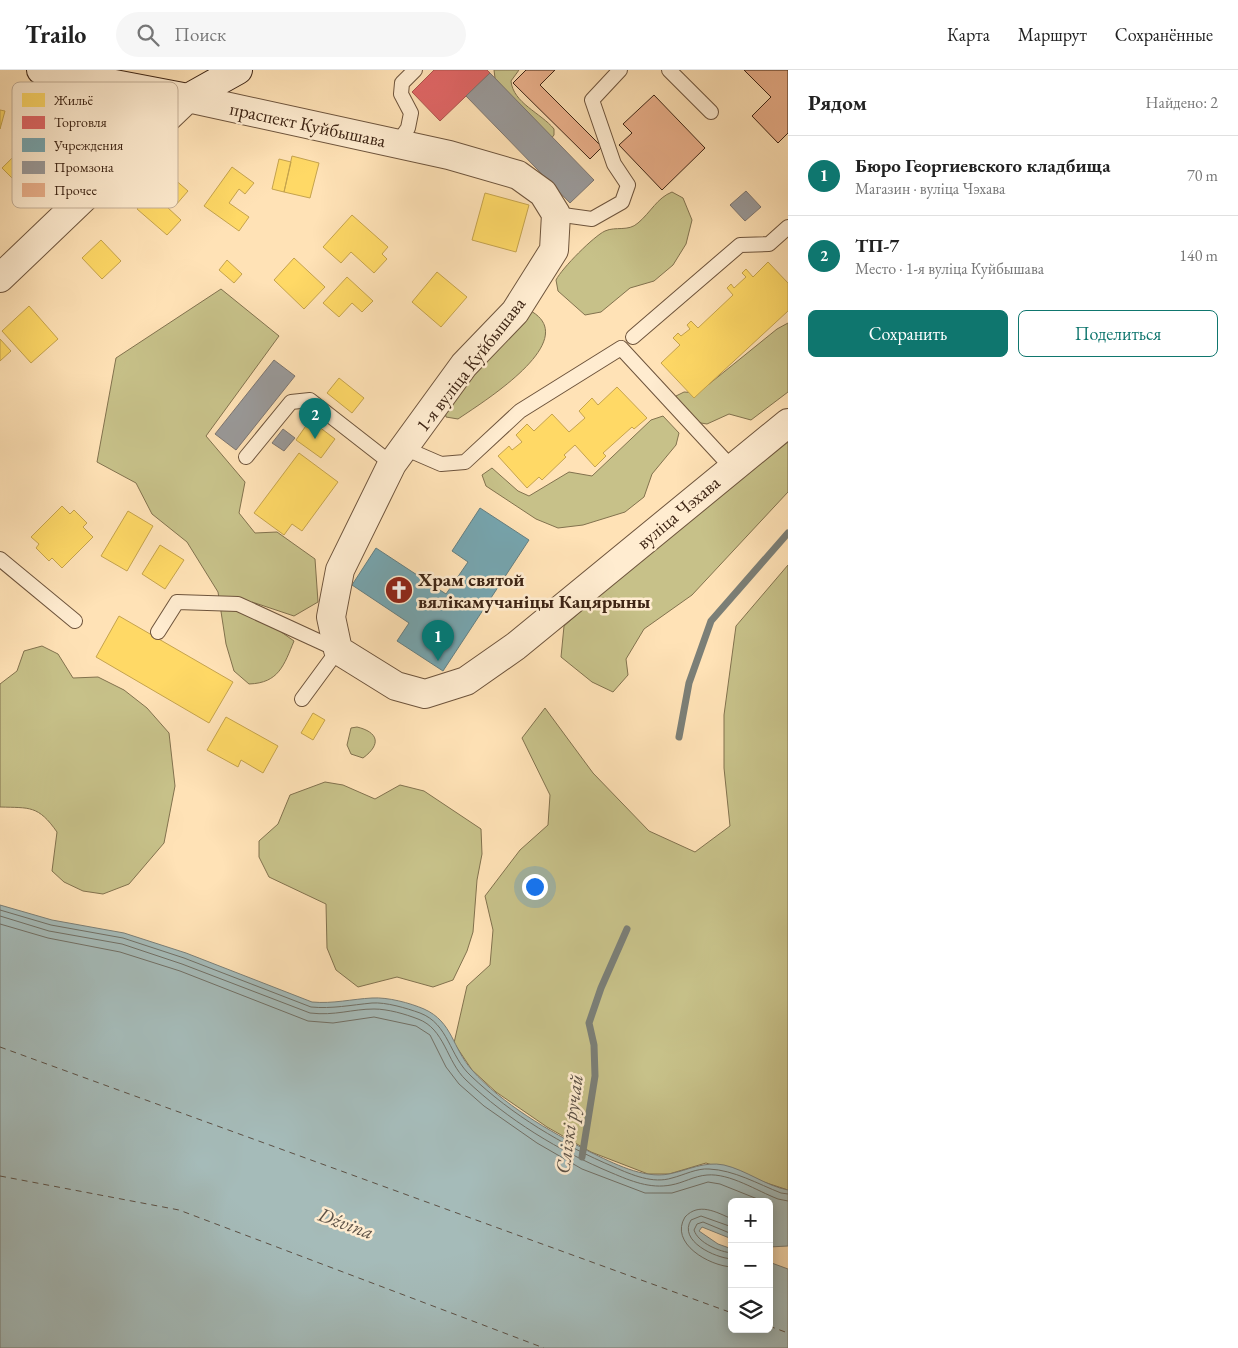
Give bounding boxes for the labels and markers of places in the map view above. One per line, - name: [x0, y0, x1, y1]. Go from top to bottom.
- pin: 2: [299, 398, 331, 439]
- place label: Храм святой вялікамучаніцы Кацярыны: [417, 567, 651, 614]
- church icon: Храм святой вялікамучаніцы Кацярыны: [384, 575, 414, 605]
- pin: 1: [422, 620, 454, 661]

